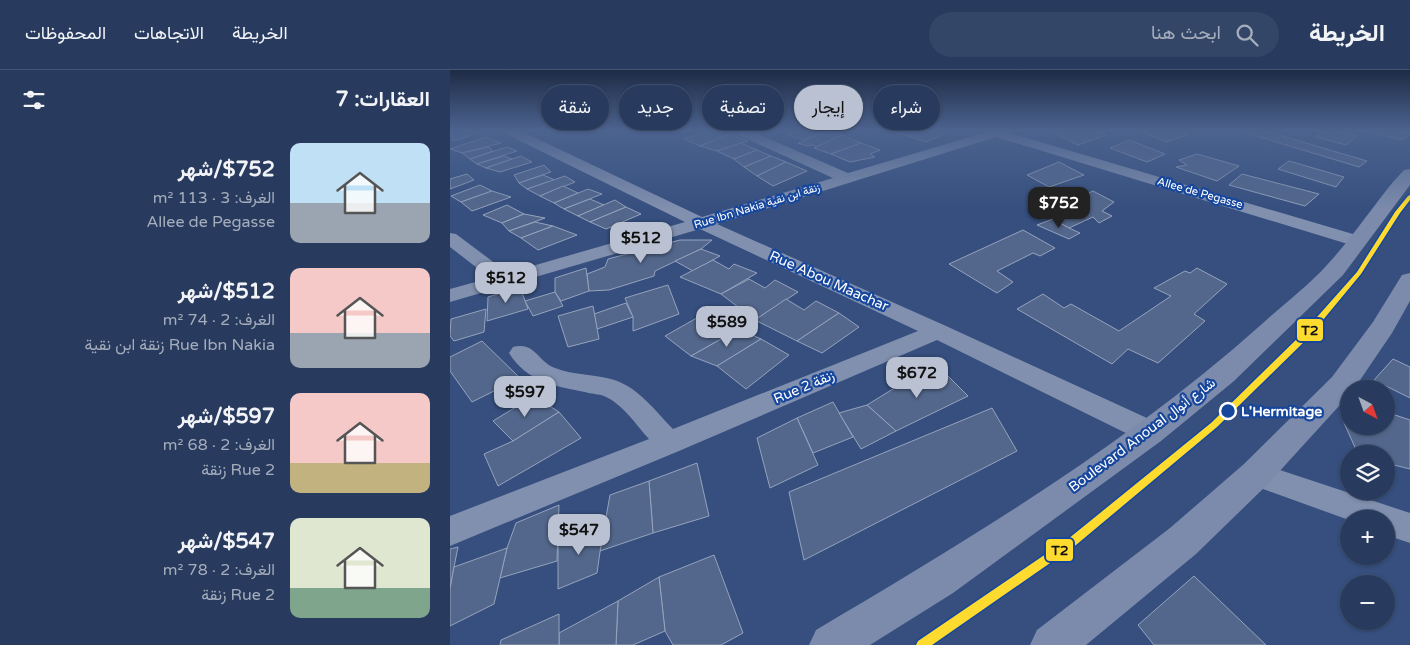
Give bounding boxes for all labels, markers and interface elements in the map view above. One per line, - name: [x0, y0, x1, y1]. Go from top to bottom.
- search box: [929, 12, 1279, 57]
- text: الخريطة: [1309, 19, 1385, 48]
- icon: search: [1233, 21, 1261, 49]
- text: المحفوظات: [25, 22, 106, 44]
- text: الاتجاهات: [134, 22, 204, 44]
- text: الخريطة: [232, 22, 288, 44]
- text: ابحث هنا: [1151, 22, 1221, 44]
- chip: شقة: [541, 85, 609, 130]
- chip: جديد: [619, 85, 692, 130]
- chip: تصفية: [702, 85, 784, 130]
- chip: إيجار: [794, 85, 863, 130]
- chip: شراء: [873, 85, 940, 130]
- icon: filters: [20, 86, 48, 114]
- text: العقارات: 7: [335, 87, 430, 112]
- text: $752/شهر: [178, 157, 275, 182]
- icon: home: [330, 163, 390, 223]
- street label: Allee de Pegasse: [1156, 175, 1244, 211]
- street label: Rue Ibn Nakia زنقة ابن نقية: [692, 181, 822, 231]
- pin: $752: [1029, 186, 1089, 229]
- text: الغرف: 3 · 113 m²: [153, 188, 275, 208]
- text: $752: [1039, 193, 1079, 213]
- text: Allee de Pegasse: [147, 212, 275, 232]
- pin: $512: [611, 222, 671, 264]
- text: $512: [621, 228, 661, 248]
- street label: Rue Abou Maachar: [767, 247, 892, 315]
- pin: $512: [476, 262, 536, 304]
- text: $512: [486, 268, 526, 288]
- text: $512/شهر: [178, 279, 275, 304]
- icon: home: [330, 288, 390, 348]
- pin: $589: [697, 306, 757, 348]
- text: الغرف: 2 · 74 m²: [163, 310, 275, 330]
- text: $589: [707, 312, 747, 332]
- line badge: T2: [1296, 318, 1324, 342]
- text: T2: [1300, 322, 1319, 339]
- text: Rue Ibn Nakia زنقة ابن نقية: [84, 335, 275, 355]
- pin: $672: [887, 356, 947, 399]
- text: $672: [897, 363, 937, 383]
- street label: Rue 2 زنقة: [771, 366, 837, 407]
- street label: Boulevard Anoual شارع أنوال: [1065, 374, 1220, 497]
- pin: $597: [495, 376, 555, 418]
- north arrow: [1340, 380, 1395, 435]
- map controls: [1340, 380, 1395, 630]
- text: $597: [505, 382, 545, 402]
- marker: L'Hermitage: [1219, 402, 1237, 420]
- place label: L'Hermitage: [1241, 403, 1322, 420]
- text: $597/شهر: [178, 404, 275, 429]
- icon: home: [330, 413, 390, 473]
- text: الغرف: 2 · 68 m²: [163, 435, 275, 455]
- button: layers: [1340, 445, 1395, 500]
- text: Rue 2 زنقة: [201, 460, 275, 480]
- button: +: [1340, 510, 1395, 565]
- pin: $547: [549, 514, 609, 556]
- text: $547: [559, 520, 599, 540]
- text: $547/شهر: [178, 529, 275, 554]
- icon: home: [330, 538, 390, 598]
- line badge: T2: [1045, 538, 1074, 562]
- text: T2: [1050, 542, 1069, 559]
- text: الغرف: 2 · 78 m²: [163, 560, 275, 580]
- button: −: [1340, 575, 1395, 630]
- text: Rue 2 زنقة: [201, 585, 275, 605]

